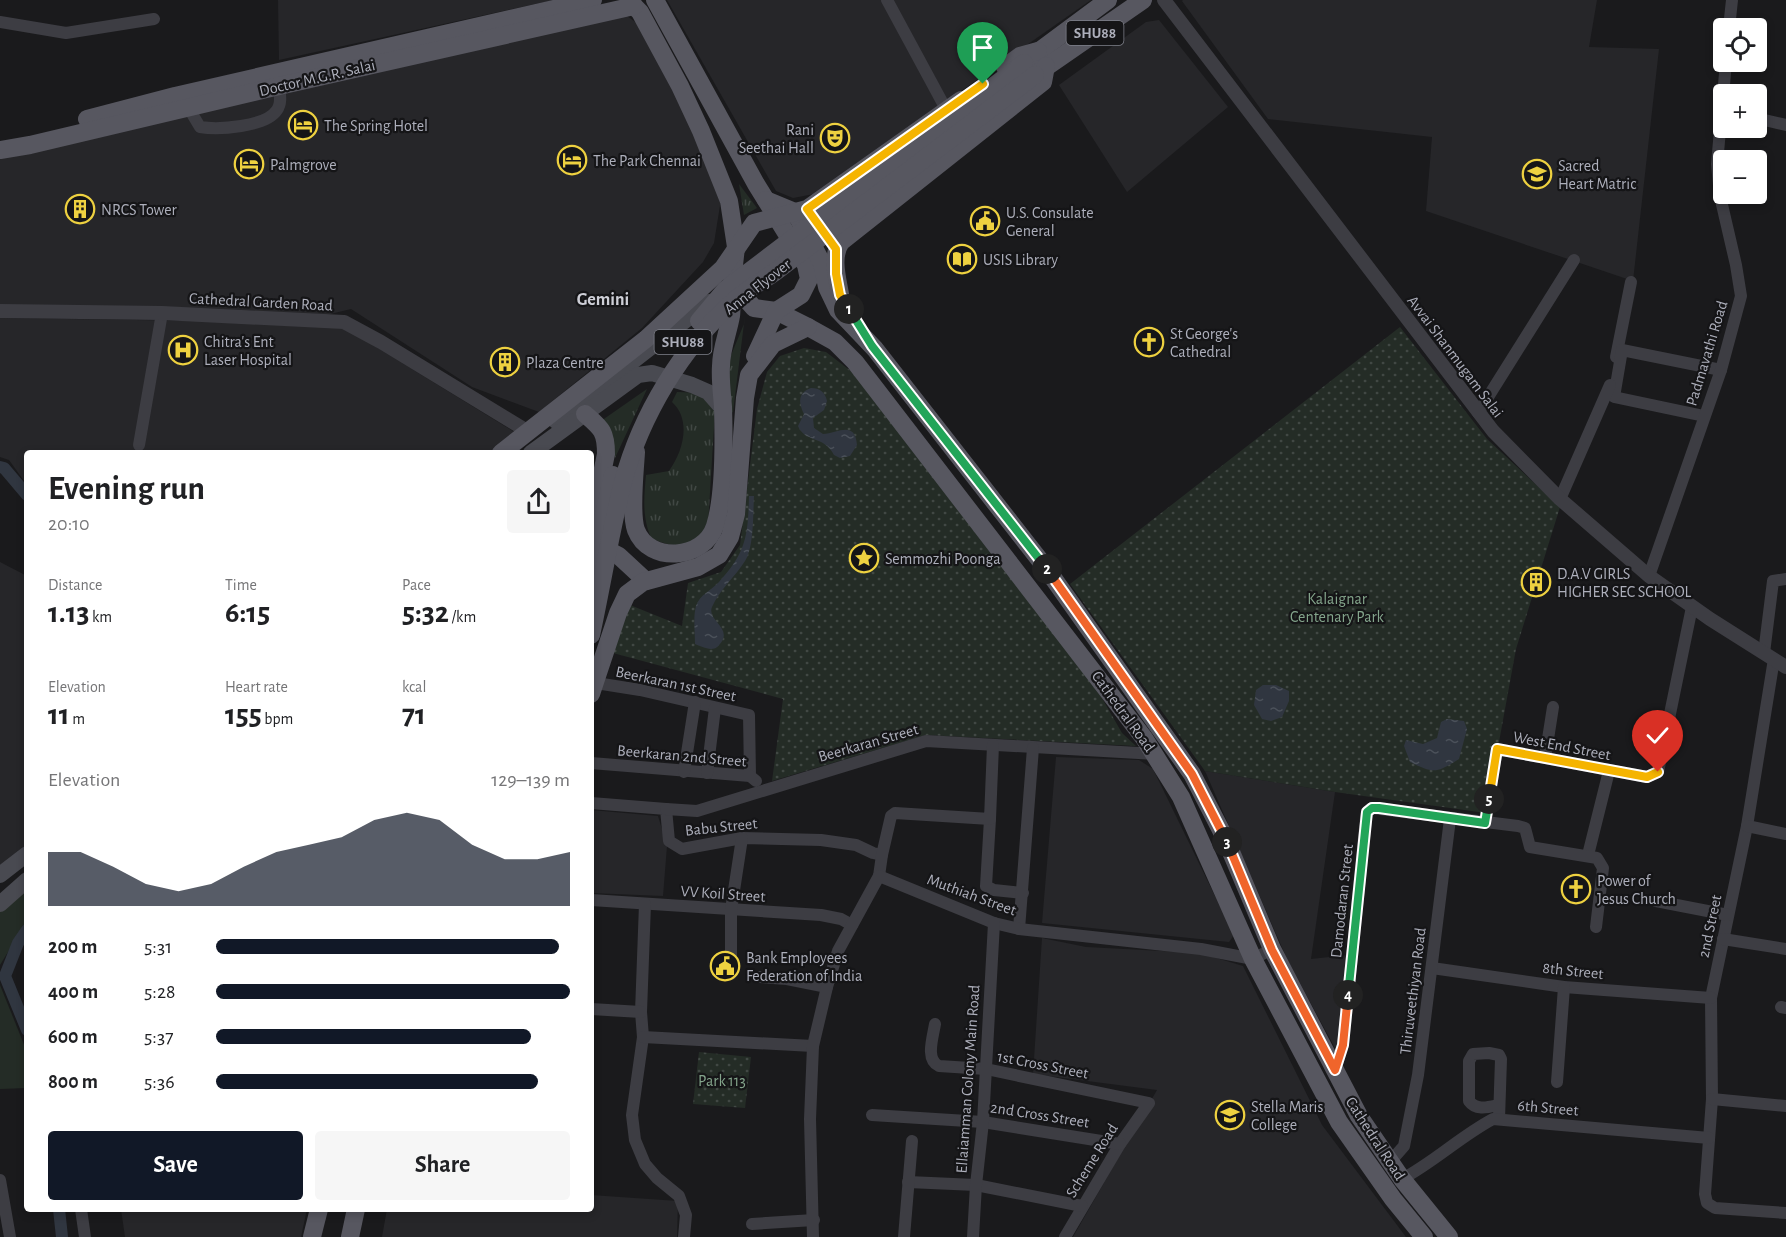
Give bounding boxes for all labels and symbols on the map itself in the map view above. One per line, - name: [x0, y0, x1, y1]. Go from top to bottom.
- road number: SHU88: [1066, 21, 1124, 45]
- pin: [957, 22, 1008, 84]
- street label: Doctor M.G.R. Salai: [258, 57, 377, 99]
- hotel icon: The Spring Hotel: [287, 109, 319, 141]
- place label: The Spring Hotel: [324, 118, 428, 134]
- place label: Rani Seethai Hall: [739, 122, 814, 156]
- theatre icon: Rani Seethai Hall: [819, 122, 851, 154]
- hotel icon: The Park Chennai: [556, 144, 588, 176]
- hotel icon: Palmgrove: [233, 148, 265, 180]
- place label: The Park Chennai: [593, 153, 701, 169]
- place label: Palmgrove: [270, 157, 337, 173]
- school or university icon: Sacred Heart Matric: [1521, 158, 1553, 190]
- place label: Sacred Heart Matric: [1558, 158, 1636, 192]
- building icon: NRCS Tower: [64, 193, 96, 225]
- place label: NRCS Tower: [101, 202, 178, 218]
- public building icon: U.S. Consulate General: [969, 205, 1001, 237]
- place label: U.S. Consulate General: [1006, 205, 1094, 239]
- library icon: USIS Library: [946, 243, 978, 275]
- place label: USIS Library: [983, 252, 1058, 269]
- street label: Anna Flyover: [721, 255, 795, 318]
- street label: Cathedral Garden Road: [189, 290, 333, 314]
- district label: Gemini: [577, 291, 629, 309]
- street label: Avvai Shanmugam Salai: [1404, 293, 1506, 421]
- pin: 1: [834, 294, 864, 324]
- street label: Padmavathi Road: [1683, 299, 1731, 408]
- church icon: St George's Cathedral: [1133, 326, 1165, 358]
- place label: St George's Cathedral: [1170, 326, 1238, 360]
- road number: SHU88: [654, 330, 712, 354]
- hospital icon: Chitra's Ent Laser Hospital: [167, 334, 199, 366]
- place label: Chitra's Ent Laser Hospital: [204, 334, 292, 368]
- building icon: Plaza Centre: [489, 346, 521, 378]
- place label: Plaza Centre: [526, 355, 604, 371]
- place icon: Semmozhi Poonga: [848, 542, 880, 574]
- place label: Semmozhi Poonga: [885, 551, 1001, 567]
- pin: 2: [1032, 554, 1062, 584]
- building icon: D.A.V GIRLS HIGHER SEC SCHOOL: [1520, 566, 1552, 598]
- place label: D.A.V GIRLS HIGHER SEC SCHOOL: [1557, 566, 1692, 600]
- park label: Kalaignar Centenary Park: [1290, 591, 1385, 626]
- street label: Beerkaran 1st Street: [614, 663, 737, 705]
- street label: Cathedral Road: [1089, 668, 1158, 755]
- pin: [1632, 710, 1683, 772]
- street label: Beerkaran Street: [816, 721, 920, 765]
- street label: West End Street: [1512, 729, 1612, 763]
- street label: Beerkaran 2nd Street: [617, 742, 747, 770]
- pin: 5: [1474, 784, 1504, 814]
- street label: Babu Street: [684, 815, 758, 839]
- pin: 3: [1212, 827, 1242, 857]
- street label: Damodaran Street: [1328, 843, 1356, 959]
- street label: Muthiah Street: [925, 871, 1018, 918]
- church icon: Power of Jesus Church: [1560, 873, 1592, 905]
- place label: Power of Jesus Church: [1597, 873, 1676, 907]
- street label: VV Koil Street: [680, 883, 766, 905]
- street label: 2nd Street: [1695, 893, 1724, 959]
- street label: Thiruveethiyan Road: [1397, 927, 1430, 1056]
- public building icon: Bank Employees Federation of India: [709, 950, 741, 982]
- place label: Bank Employees Federation of India: [746, 950, 862, 984]
- street label: 8th Street: [1542, 960, 1604, 982]
- pin: 4: [1333, 980, 1363, 1010]
- street label: Ellaiamman Colony Main Road: [953, 984, 984, 1174]
- street label: 1st Cross Street: [996, 1048, 1090, 1082]
- park label: Park 113: [698, 1073, 746, 1089]
- street label: Cathedral Road: [1342, 1094, 1408, 1183]
- street label: 6th Street: [1517, 1097, 1579, 1119]
- street label: 2nd Cross Street: [989, 1099, 1090, 1131]
- school or university icon: Stella Maris College: [1214, 1099, 1246, 1131]
- place label: Stella Maris College: [1251, 1099, 1323, 1133]
- street label: Scheme Road: [1063, 1121, 1121, 1200]

